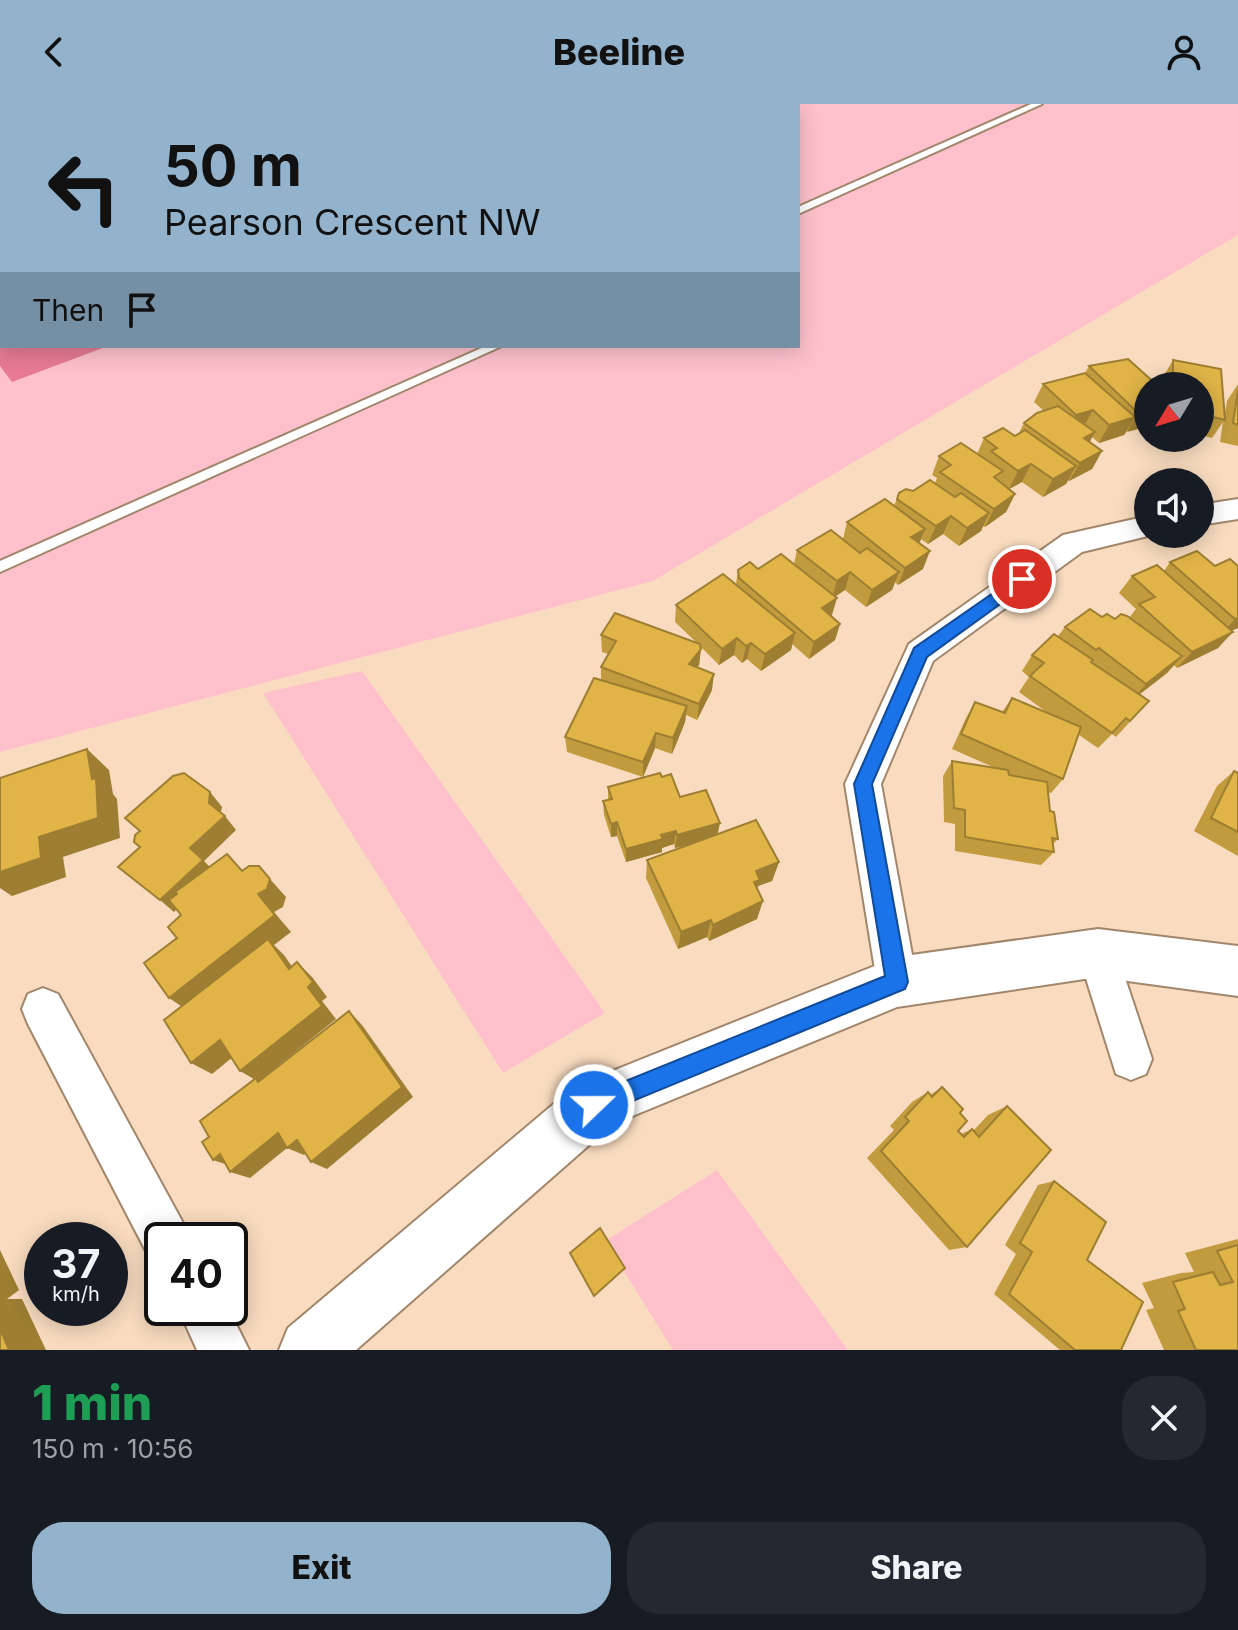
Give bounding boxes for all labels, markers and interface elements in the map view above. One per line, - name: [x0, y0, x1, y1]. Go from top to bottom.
- icon: back: [32, 30, 76, 74]
- text: Beeline: [553, 30, 685, 74]
- icon: person: [1162, 30, 1206, 74]
- text: 50 m: [164, 132, 302, 200]
- icon: left: [32, 136, 136, 240]
- text: Pearson Crescent NW: [164, 200, 540, 244]
- icon: arrive: [120, 288, 164, 332]
- text: Then: [32, 292, 104, 328]
- north arrow: [1134, 372, 1214, 452]
- map controls: [1134, 372, 1214, 548]
- button: sound: [1134, 468, 1214, 548]
- pin: [988, 545, 1056, 613]
- icon: arrive: [1000, 557, 1044, 601]
- position arrow: [552, 1063, 636, 1147]
- speed limit sign: 40: [144, 1222, 248, 1326]
- text: 37: [51, 1239, 101, 1288]
- text: km/h: [52, 1282, 100, 1306]
- text: 1 min: [32, 1373, 152, 1432]
- button: close: [1122, 1376, 1206, 1460]
- text: 150 m · 10:56: [32, 1433, 193, 1464]
- button: Exit: [32, 1522, 611, 1614]
- button: Share: [627, 1522, 1206, 1614]

